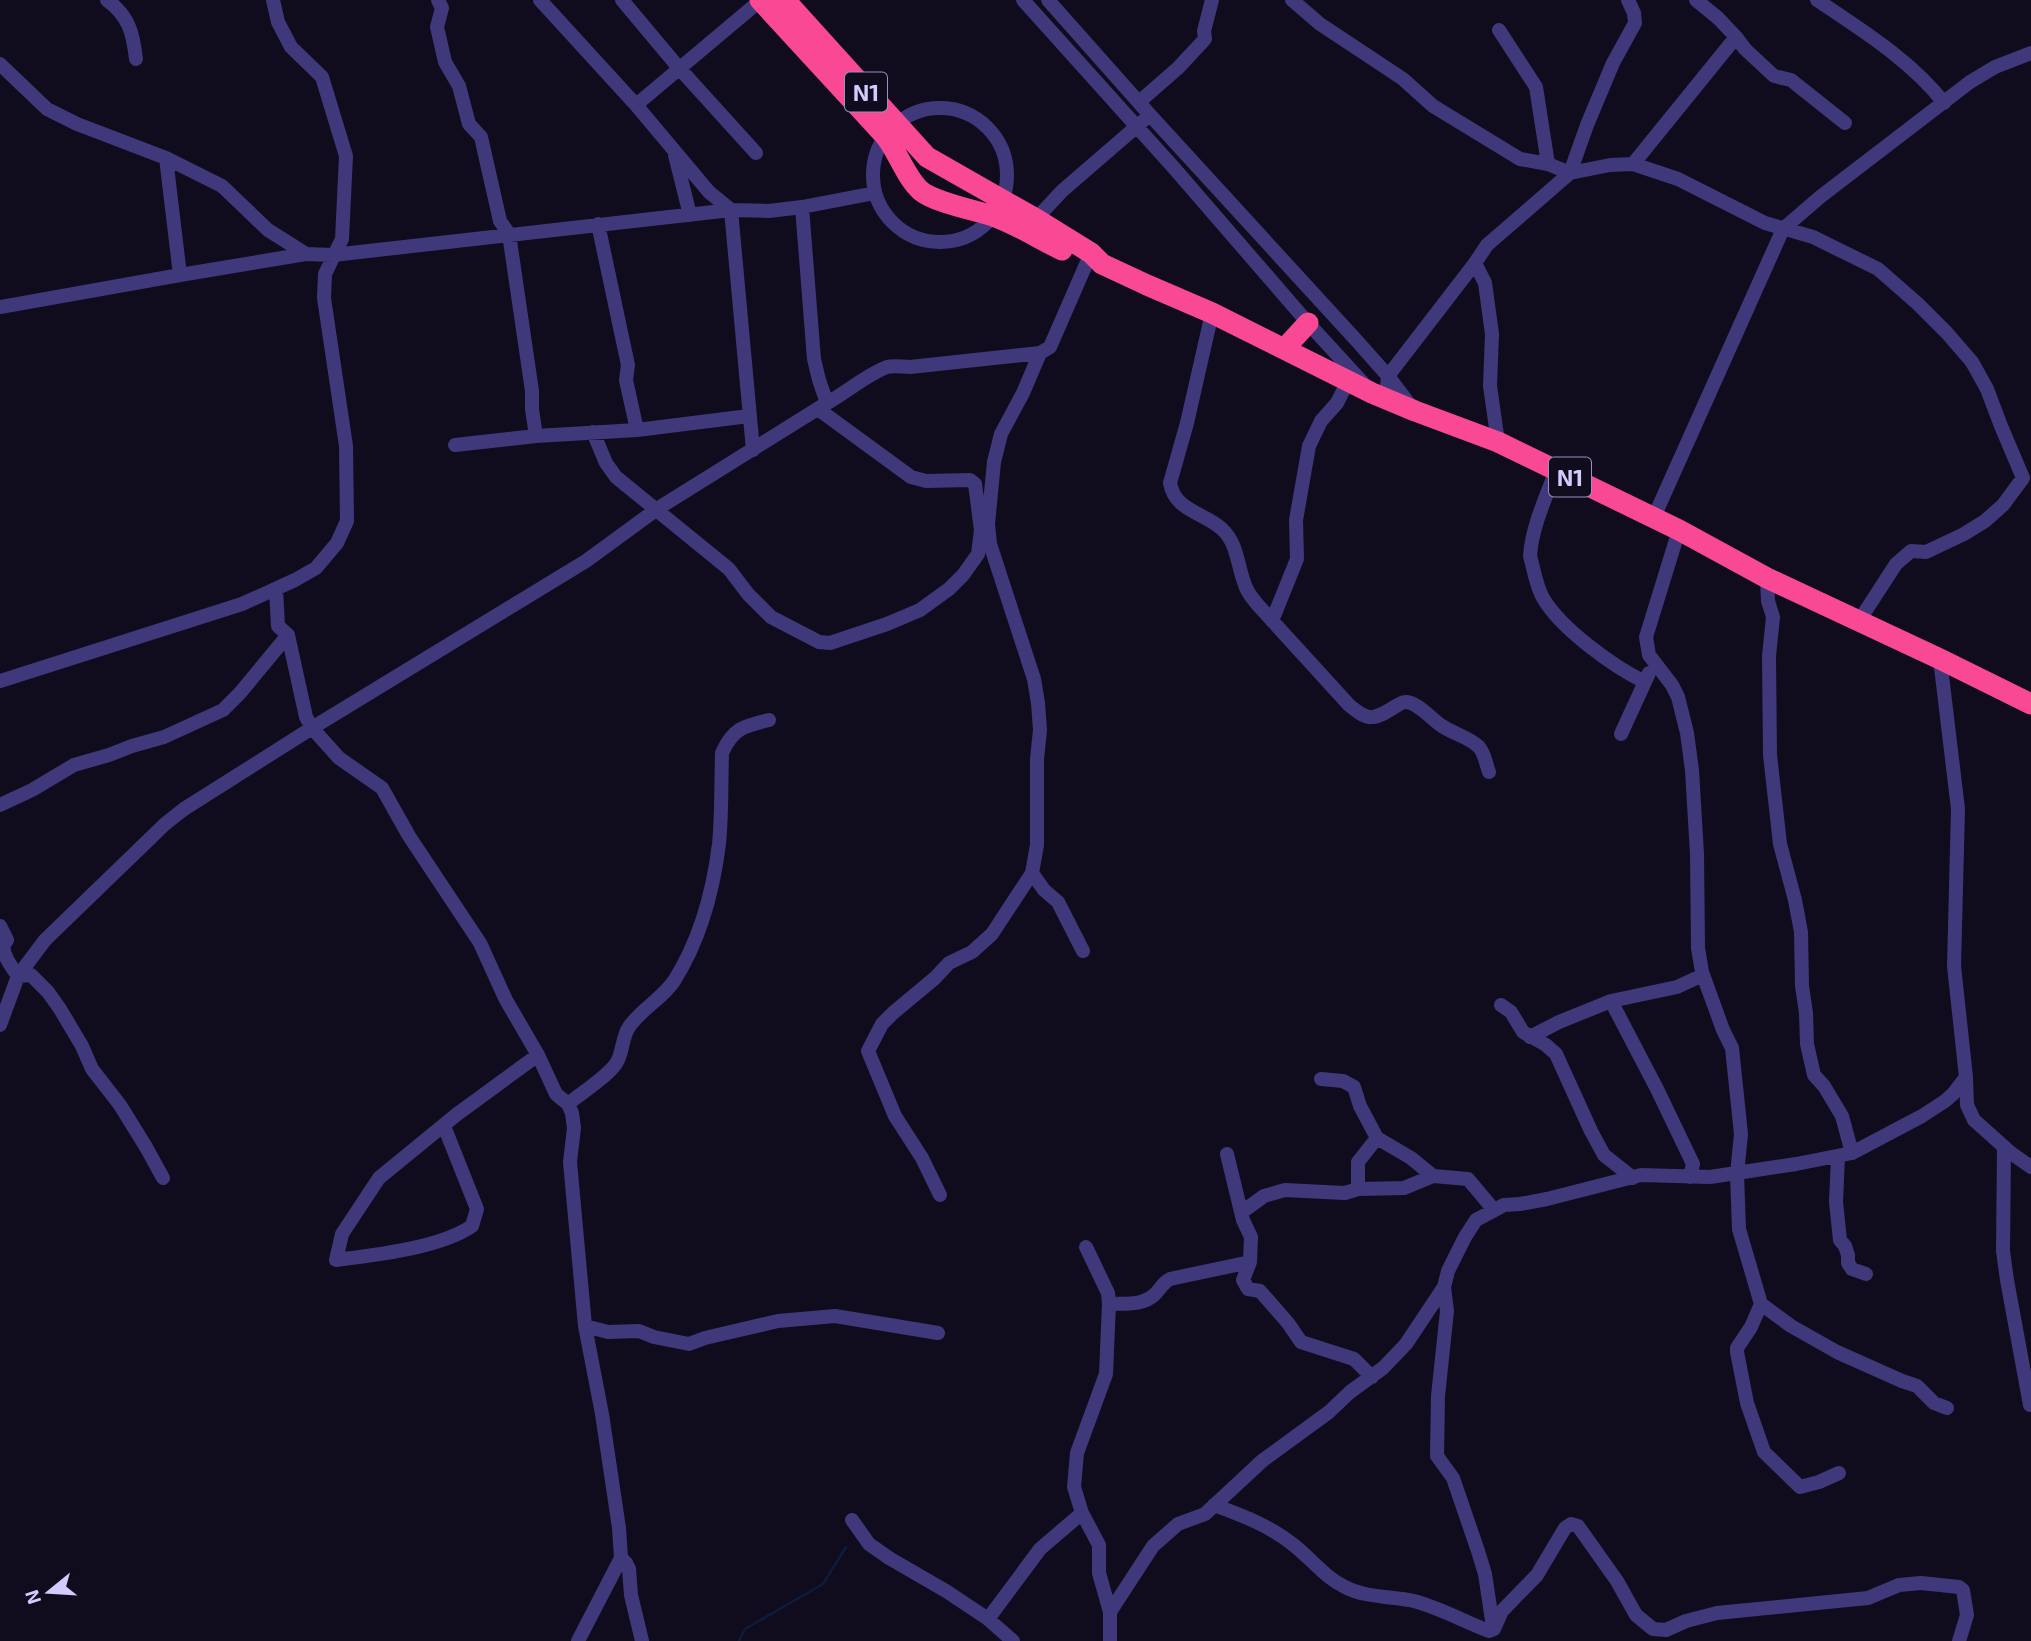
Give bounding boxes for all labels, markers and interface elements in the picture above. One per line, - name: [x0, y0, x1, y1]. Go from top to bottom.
- road number: N1: [845, 72, 887, 111]
- road number: N1: [1549, 457, 1591, 496]
- north arrow: [14, 1557, 84, 1627]
- text: N: [19, 1587, 45, 1607]

